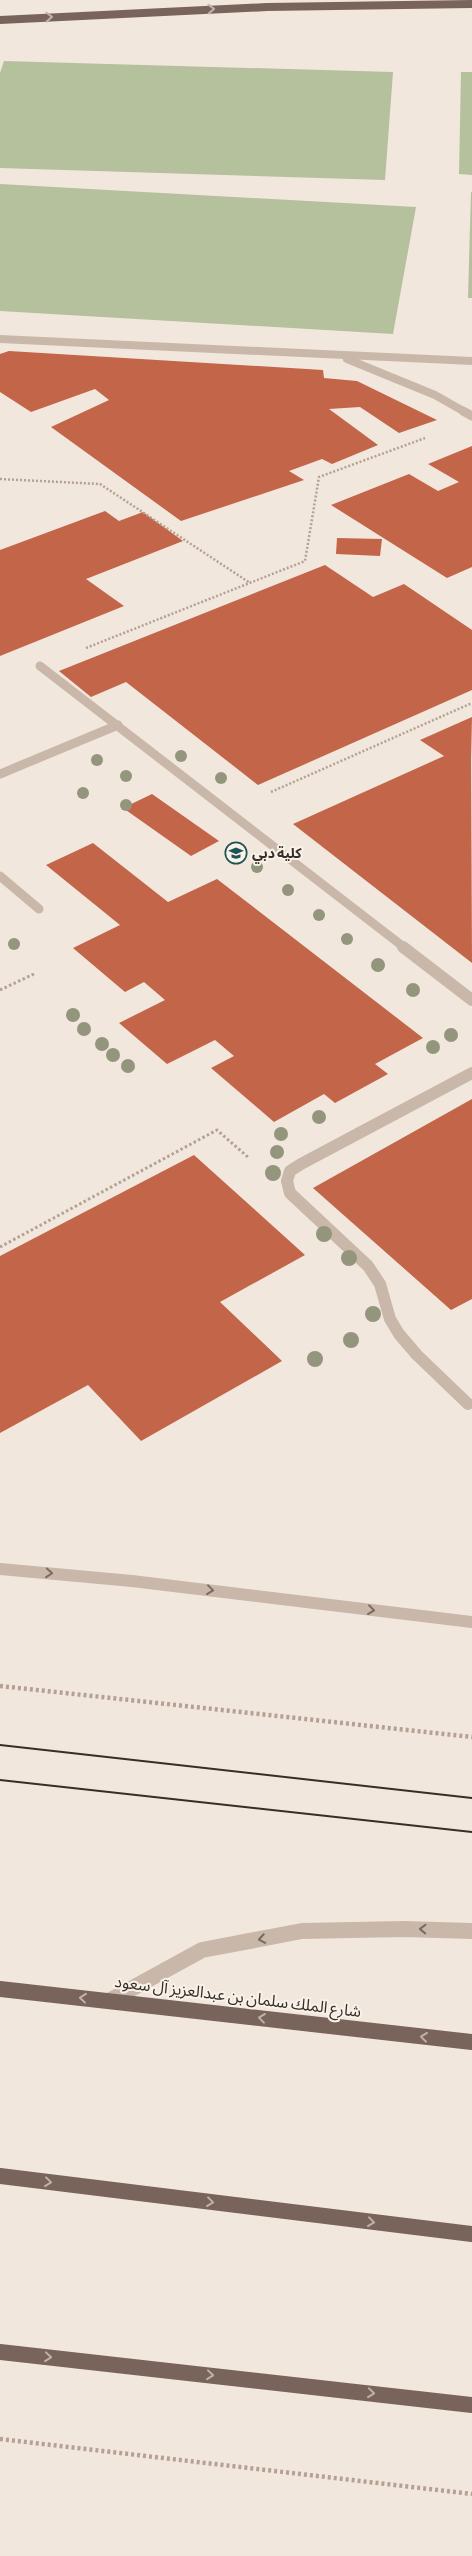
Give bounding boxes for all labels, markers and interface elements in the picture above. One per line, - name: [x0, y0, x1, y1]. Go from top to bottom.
- one-way arrow: [208, 4, 215, 14]
- one-way arrow: [45, 11, 53, 22]
- school or university icon: كلية دبي: [224, 841, 248, 865]
- place label: كلية دبي: [252, 846, 302, 864]
- one-way arrow: [45, 1567, 53, 1578]
- one-way arrow: [206, 1584, 214, 1595]
- one-way arrow: [368, 1604, 376, 1615]
- one-way arrow: [419, 1924, 427, 1935]
- one-way arrow: [257, 1933, 266, 1943]
- street label: شارع الملك سلمان بن عبدالعزيز آل سعود: [113, 1973, 362, 2024]
- one-way arrow: [79, 1993, 87, 2004]
- one-way arrow: [258, 2013, 266, 2024]
- one-way arrow: [419, 2032, 427, 2043]
- one-way arrow: [45, 2176, 53, 2187]
- one-way arrow: [206, 2196, 214, 2207]
- one-way arrow: [367, 2216, 375, 2227]
- one-way arrow: [45, 2351, 53, 2362]
- one-way arrow: [206, 2369, 214, 2380]
- one-way arrow: [368, 2387, 376, 2398]

